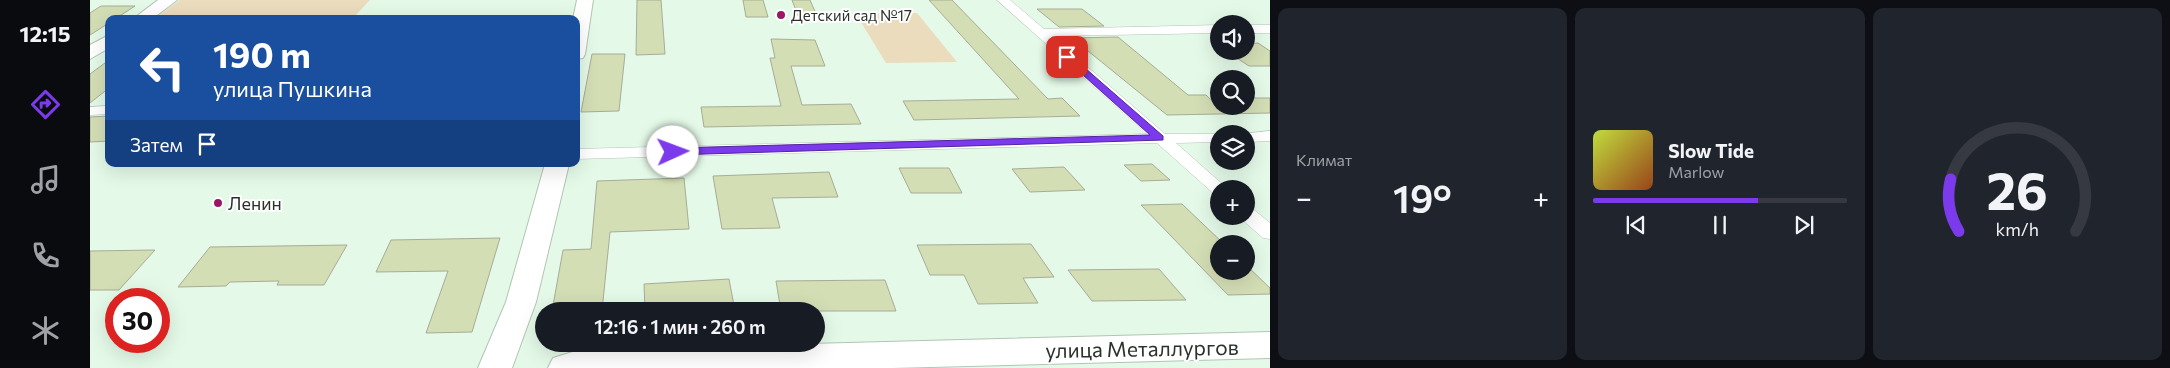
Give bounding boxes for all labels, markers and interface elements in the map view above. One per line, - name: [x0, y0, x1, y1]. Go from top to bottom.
- place label: Детский сад №17: [791, 6, 912, 24]
- marker: Детский сад №17: [775, 9, 787, 21]
- map controls: [1210, 15, 1255, 280]
- button: sound: [1210, 15, 1255, 60]
- text: 12:15: [19, 20, 71, 47]
- text: 190 m: [213, 32, 311, 75]
- icon: left: [130, 35, 195, 100]
- pin: [1046, 36, 1088, 78]
- icon: arrive: [1053, 43, 1081, 71]
- button: search: [1210, 70, 1255, 115]
- text: улица Пушкина: [213, 75, 372, 102]
- icon: directions: [28, 87, 63, 122]
- position arrow: [646, 125, 698, 177]
- button: layers: [1210, 125, 1255, 170]
- icon: arrive: [193, 130, 221, 158]
- text: Затем: [130, 133, 183, 156]
- text: Slow Tide: [1668, 139, 1754, 162]
- text: Климат: [1296, 150, 1352, 169]
- text: 26: [1987, 157, 2048, 221]
- icon: music: [28, 162, 63, 197]
- text: Marlow: [1668, 162, 1724, 181]
- text: 19°: [1393, 174, 1452, 221]
- button: +: [1210, 180, 1255, 225]
- text: −: [1296, 180, 1312, 214]
- text: +: [1533, 180, 1549, 214]
- place label: Ленин: [228, 192, 282, 214]
- marker: Ленин: [212, 197, 224, 209]
- icon: previous: [1622, 211, 1650, 239]
- icon: pause: [1706, 211, 1734, 239]
- icon: next: [1790, 211, 1818, 239]
- text: km/h: [1996, 218, 2039, 240]
- button: −: [1210, 235, 1255, 280]
- icon: phone: [28, 238, 63, 273]
- speed limit sign: 30: [105, 288, 170, 353]
- icon: climate: [28, 313, 63, 348]
- text: 12:16 · 1 мин · 260 m: [594, 315, 766, 338]
- street label: улица Металлургов: [1045, 334, 1239, 362]

